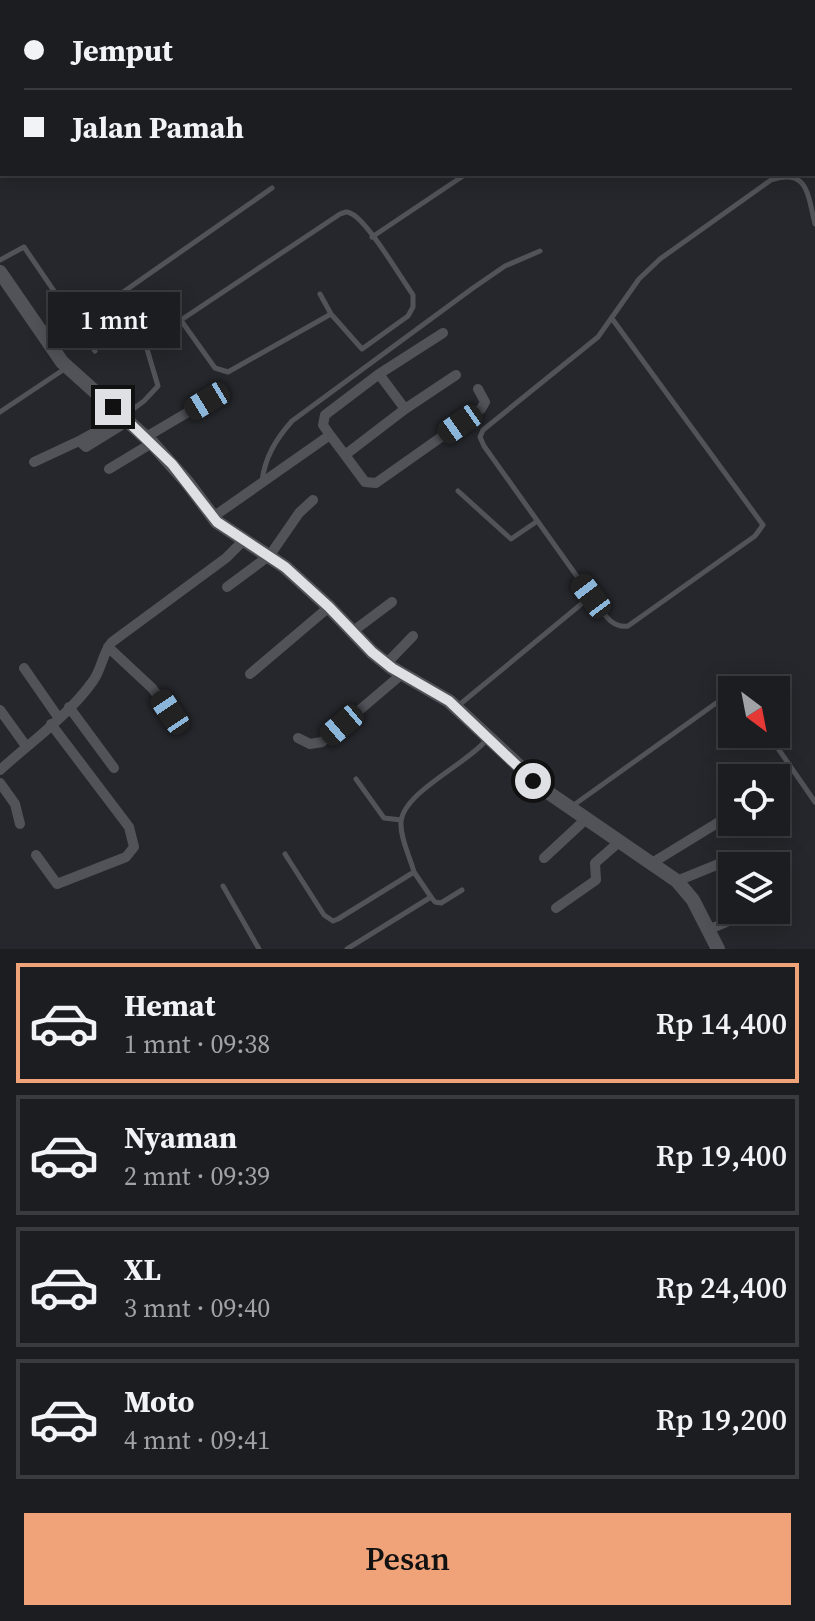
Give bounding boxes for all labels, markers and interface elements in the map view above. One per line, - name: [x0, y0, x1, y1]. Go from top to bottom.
- text: Jemput: [72, 30, 173, 71]
- text: Jalan Pamah: [72, 107, 244, 148]
- callout: 1 mnt: [47, 291, 179, 347]
- text: 1 mnt: [80, 302, 148, 338]
- car: [180, 378, 234, 424]
- route end: [95, 389, 131, 425]
- car: [433, 400, 487, 448]
- car: [567, 570, 615, 622]
- north arrow: [718, 676, 790, 748]
- map controls: [718, 676, 790, 924]
- car: [147, 685, 193, 739]
- car: [316, 700, 368, 750]
- route start: [515, 763, 551, 799]
- button: locate: [718, 764, 790, 836]
- button: layers: [718, 852, 790, 924]
- text: Hemat: [124, 985, 215, 1026]
- icon: car: [28, 987, 100, 1059]
- text: Rp 14,400: [656, 1003, 787, 1044]
- text: 1 mnt · 09:38: [124, 1026, 270, 1062]
- text: Nyaman: [124, 1117, 237, 1158]
- icon: car: [28, 1119, 100, 1191]
- text: Rp 19,400: [656, 1135, 787, 1176]
- text: 2 mnt · 09:39: [124, 1158, 270, 1194]
- text: XL: [124, 1249, 161, 1290]
- icon: car: [28, 1251, 100, 1323]
- text: Rp 24,400: [656, 1267, 787, 1308]
- text: 3 mnt · 09:40: [124, 1290, 270, 1326]
- text: Moto: [124, 1381, 195, 1422]
- icon: car: [28, 1383, 100, 1455]
- text: Rp 19,200: [656, 1399, 787, 1440]
- text: 4 mnt · 09:41: [124, 1422, 270, 1458]
- button: Pesan: [24, 1513, 791, 1605]

